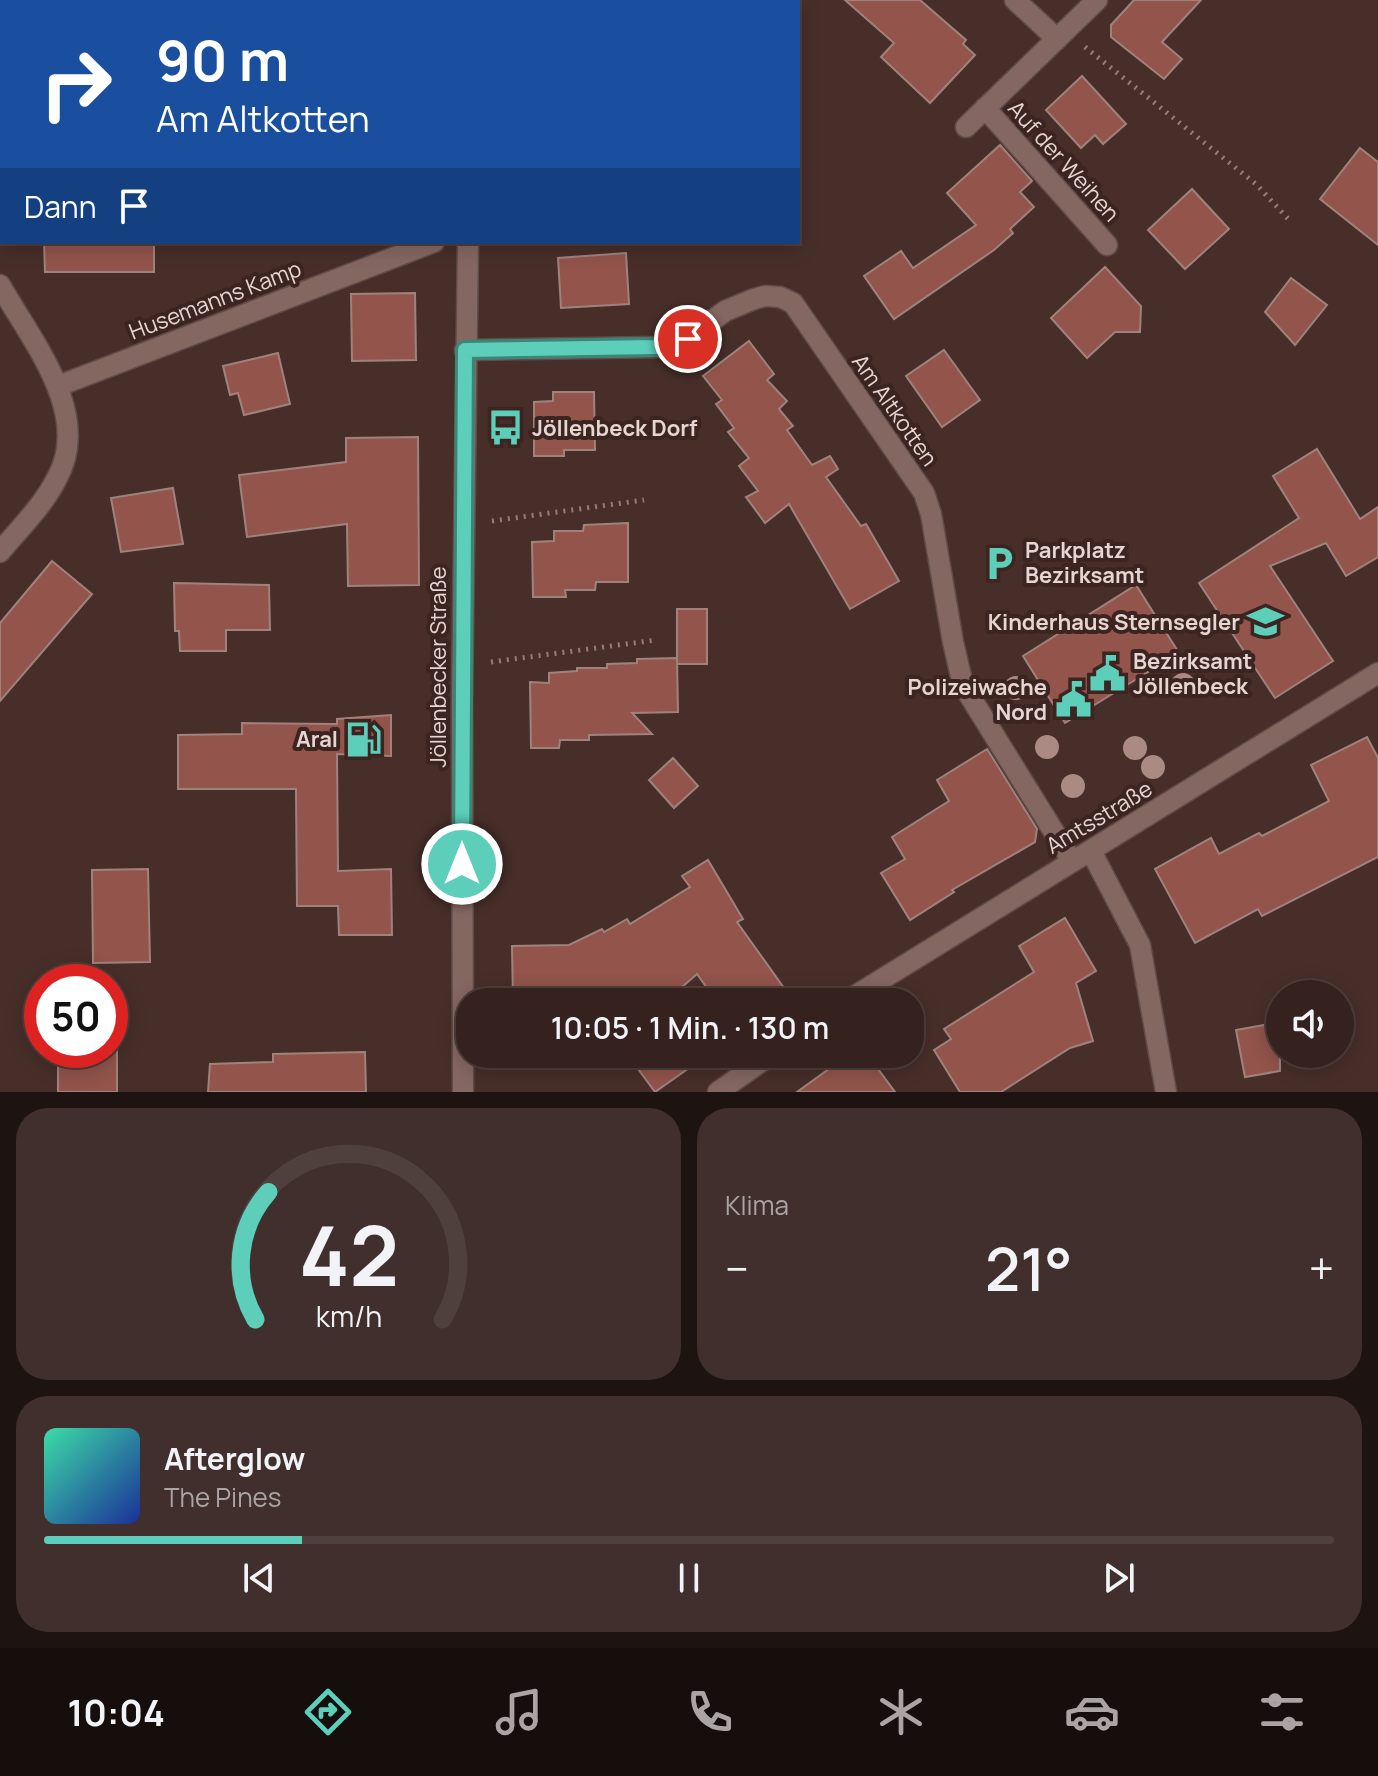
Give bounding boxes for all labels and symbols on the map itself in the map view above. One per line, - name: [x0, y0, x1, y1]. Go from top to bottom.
- street label: Auf der Weihen: [1002, 94, 1126, 228]
- street label: Husemanns Kamp: [125, 253, 305, 347]
- pin: [654, 305, 722, 373]
- street label: Am Altkotten: [845, 348, 945, 472]
- bus stop icon: Jöllenbeck Dorf: [487, 409, 525, 447]
- place label: Jöllenbeck Dorf: [532, 413, 698, 443]
- place label: Parkplatz Bezirksamt: [1025, 535, 1144, 590]
- parking icon: Parkplatz Bezirksamt: [980, 544, 1018, 582]
- street label: Jöllenbecker Straße: [423, 566, 453, 768]
- school or university icon: Kinderhaus Sternsegler: [1247, 603, 1285, 641]
- place label: Kinderhaus Sternsegler: [988, 607, 1240, 637]
- place label: Bezirksamt Jöllenbeck: [1133, 646, 1252, 701]
- public building icon: Bezirksamt Jöllenbeck: [1088, 655, 1126, 693]
- place label: Polizeiwache Nord: [908, 672, 1047, 727]
- public building icon: Polizeiwache Nord: [1054, 681, 1092, 719]
- fuel station icon: Aral: [345, 720, 383, 758]
- place label: Aral: [296, 724, 338, 754]
- street label: Amtsstraße: [1040, 773, 1158, 861]
- position arrow: [420, 822, 504, 906]
- speed limit sign: 50: [24, 964, 128, 1068]

